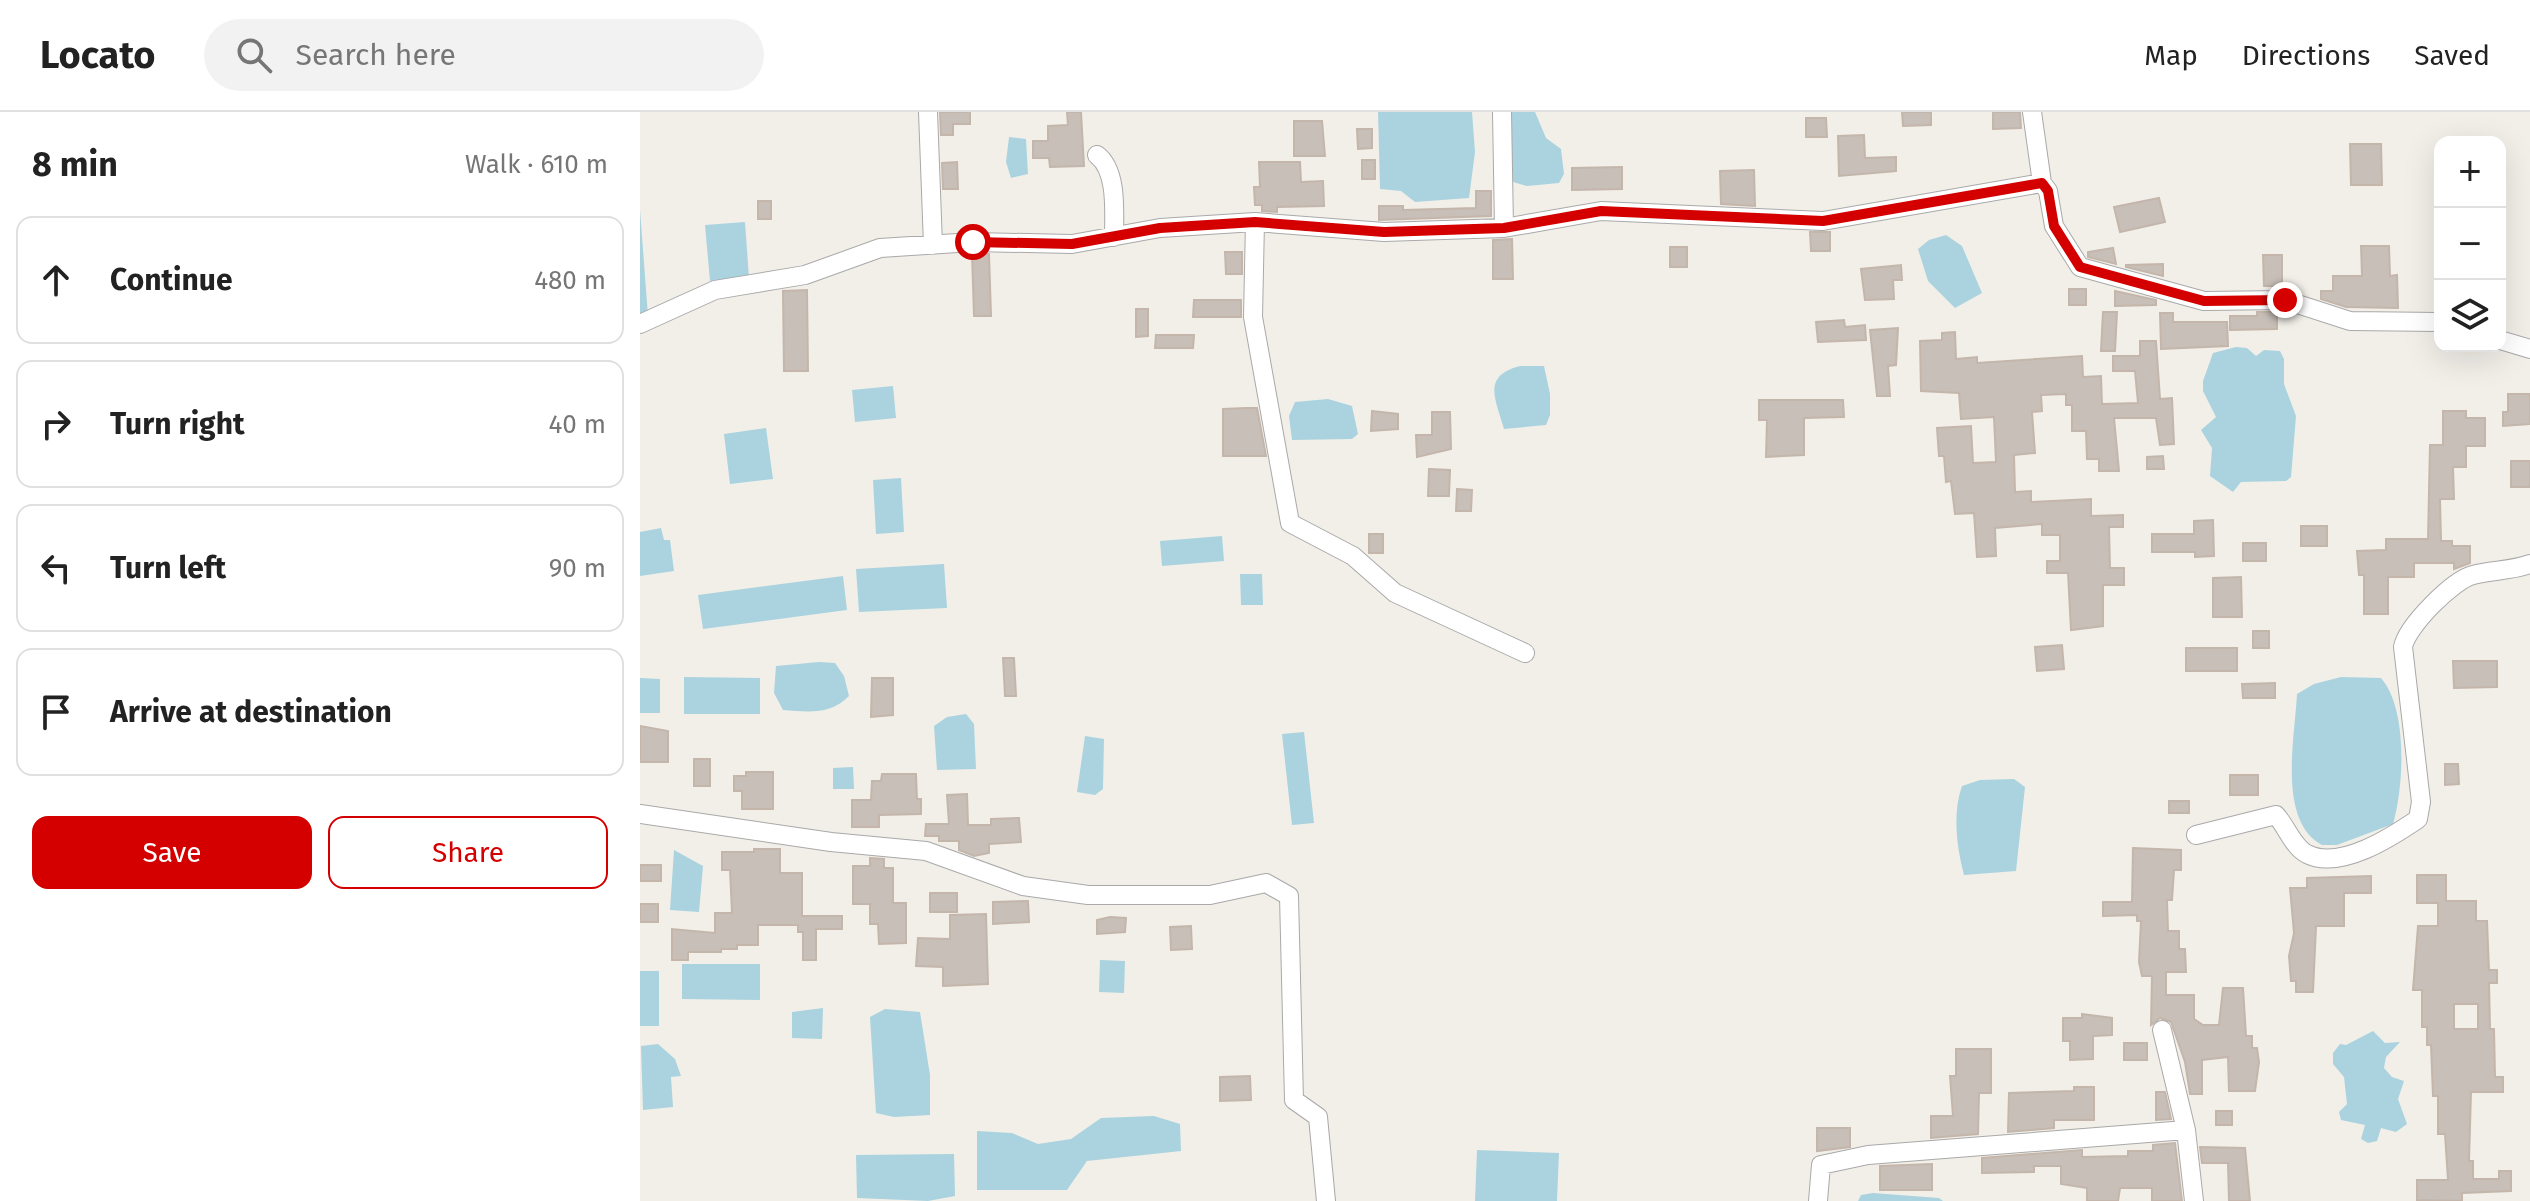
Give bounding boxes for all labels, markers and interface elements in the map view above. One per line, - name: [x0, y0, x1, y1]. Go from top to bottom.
- search box: [204, 19, 764, 91]
- text: Locato: [40, 32, 156, 78]
- icon: search: [232, 33, 276, 77]
- text: Search here: [296, 37, 456, 73]
- text: Map: [2144, 39, 2198, 72]
- text: Directions: [2242, 39, 2370, 72]
- text: Saved: [2414, 39, 2490, 72]
- map controls: [2434, 136, 2506, 352]
- button: +: [2434, 136, 2506, 208]
- text: 8 min: [32, 144, 118, 185]
- text: Walk · 610 m: [465, 149, 608, 180]
- button: −: [2434, 208, 2506, 280]
- route start: [955, 224, 991, 260]
- icon: ahead: [34, 258, 78, 302]
- text: Continue: [110, 262, 233, 298]
- text: 480 m: [534, 265, 606, 296]
- button: layers: [2434, 280, 2506, 352]
- route end: [2267, 282, 2303, 318]
- icon: right: [34, 402, 78, 446]
- text: Turn right: [110, 406, 245, 442]
- text: 40 m: [548, 409, 606, 440]
- icon: left: [34, 546, 78, 590]
- text: Turn left: [110, 550, 226, 586]
- text: 90 m: [549, 553, 606, 584]
- icon: arrive: [34, 690, 78, 734]
- text: Arrive at destination: [110, 694, 392, 730]
- button: Save: [32, 816, 312, 889]
- button: Share: [328, 816, 608, 889]

